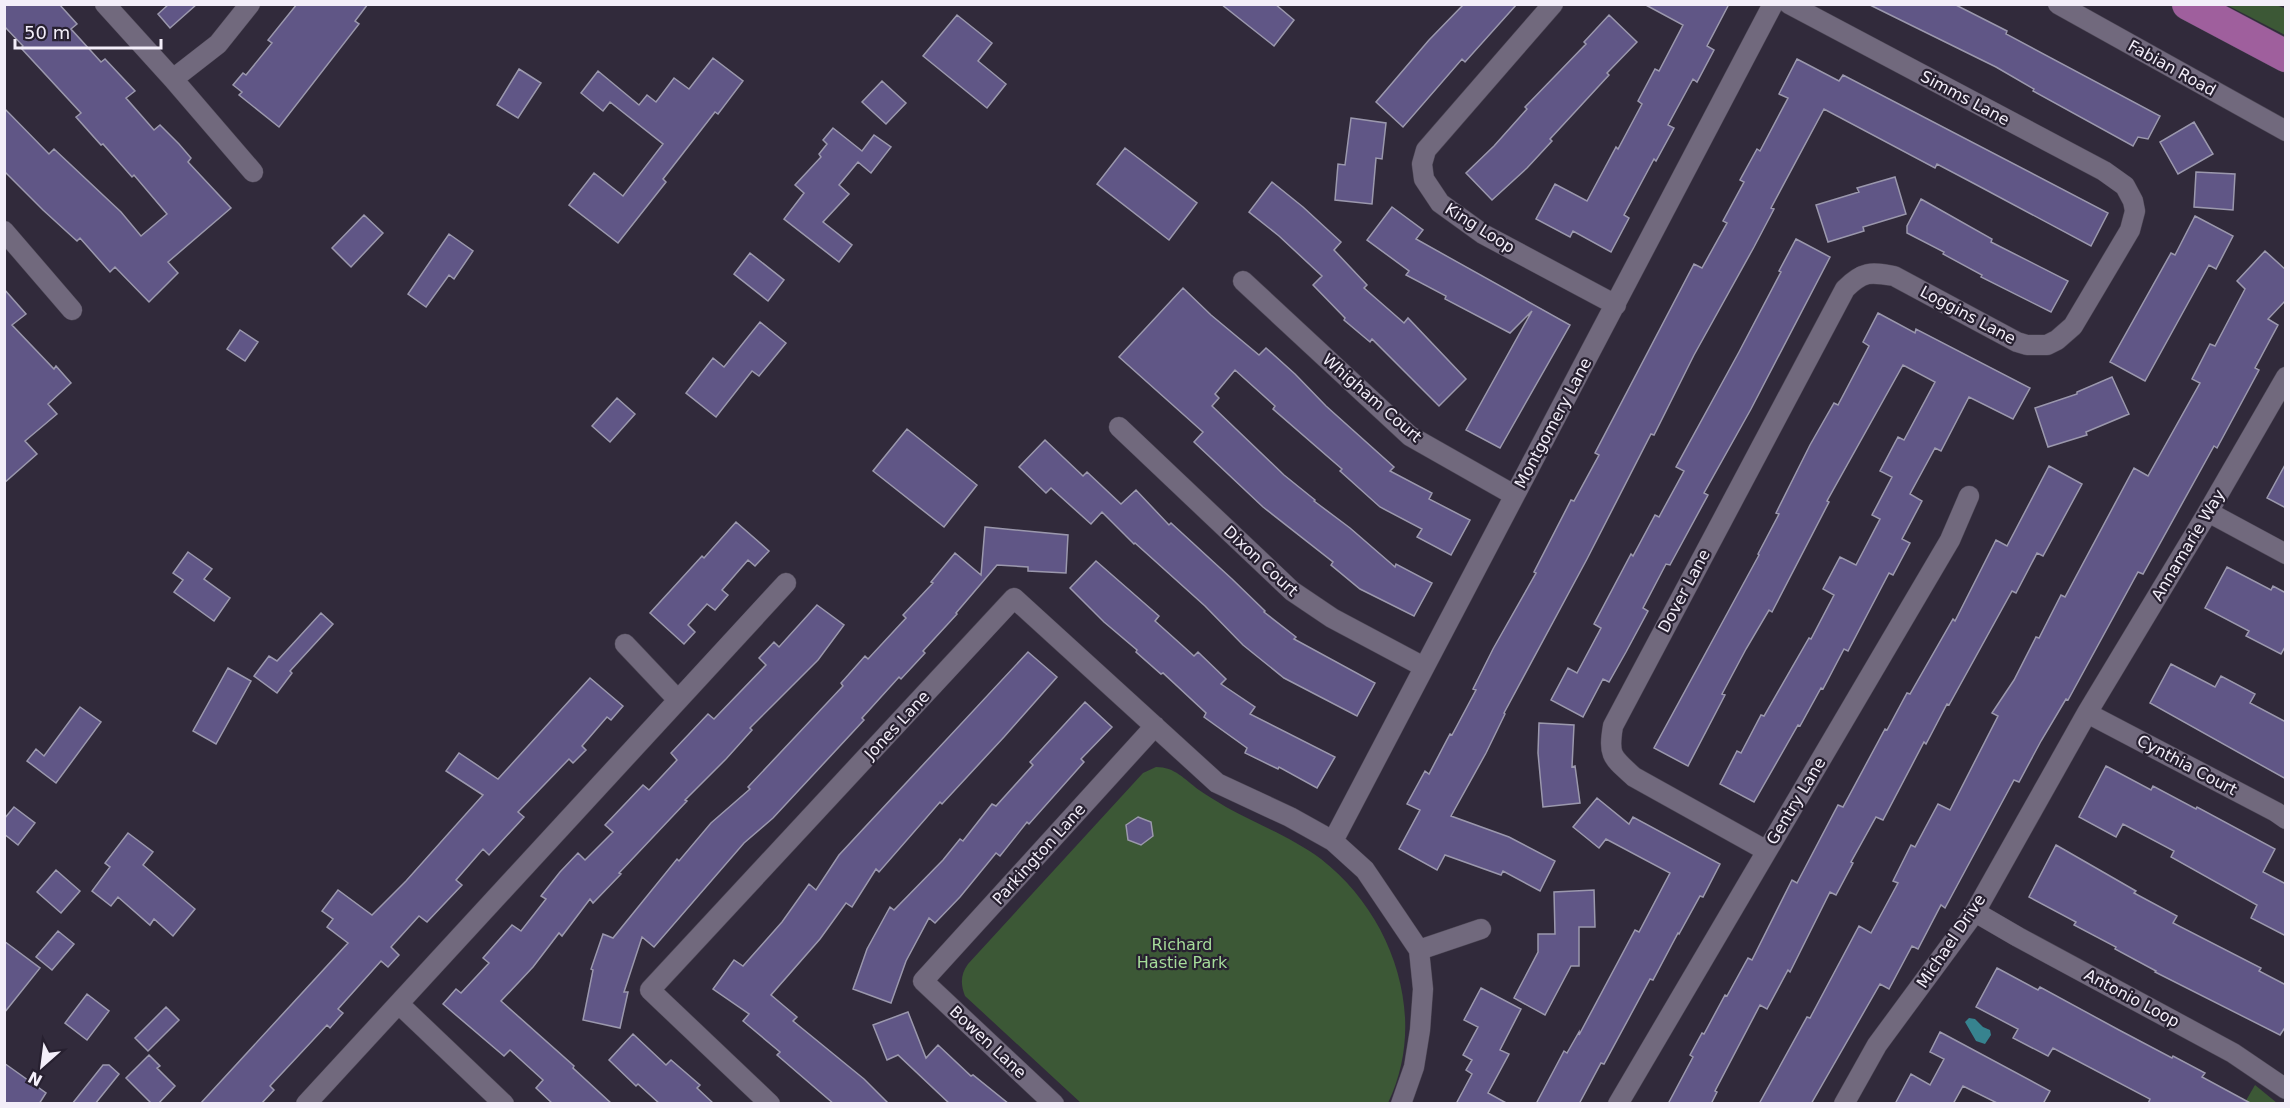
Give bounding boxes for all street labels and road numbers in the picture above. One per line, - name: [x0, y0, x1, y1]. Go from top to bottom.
- street label: Fabian Road: [2125, 36, 2219, 100]
- street label: Simms Lane: [1917, 67, 2013, 129]
- street label: King Loop: [1442, 199, 1518, 257]
- street label: Loggins Lane: [1917, 282, 2019, 348]
- street label: Whigham Court: [1319, 350, 1425, 446]
- street label: Montgomery Lane: [1511, 354, 1595, 492]
- street label: Annamarie Way: [2147, 486, 2229, 604]
- street label: Dixon Court: [1220, 522, 1302, 600]
- street label: Dover Lane: [1654, 546, 1714, 636]
- street label: Jones Lane: [860, 687, 933, 764]
- street label: Cynthia Court: [2134, 731, 2240, 799]
- street label: Gentry Lane: [1762, 754, 1830, 848]
- street label: Parkington Lane: [989, 800, 1089, 908]
- street label: Michael Drive: [1913, 890, 1989, 992]
- street label: Antonio Loop: [2081, 965, 2183, 1031]
- street label: Bowen Lane: [946, 1002, 1030, 1082]

